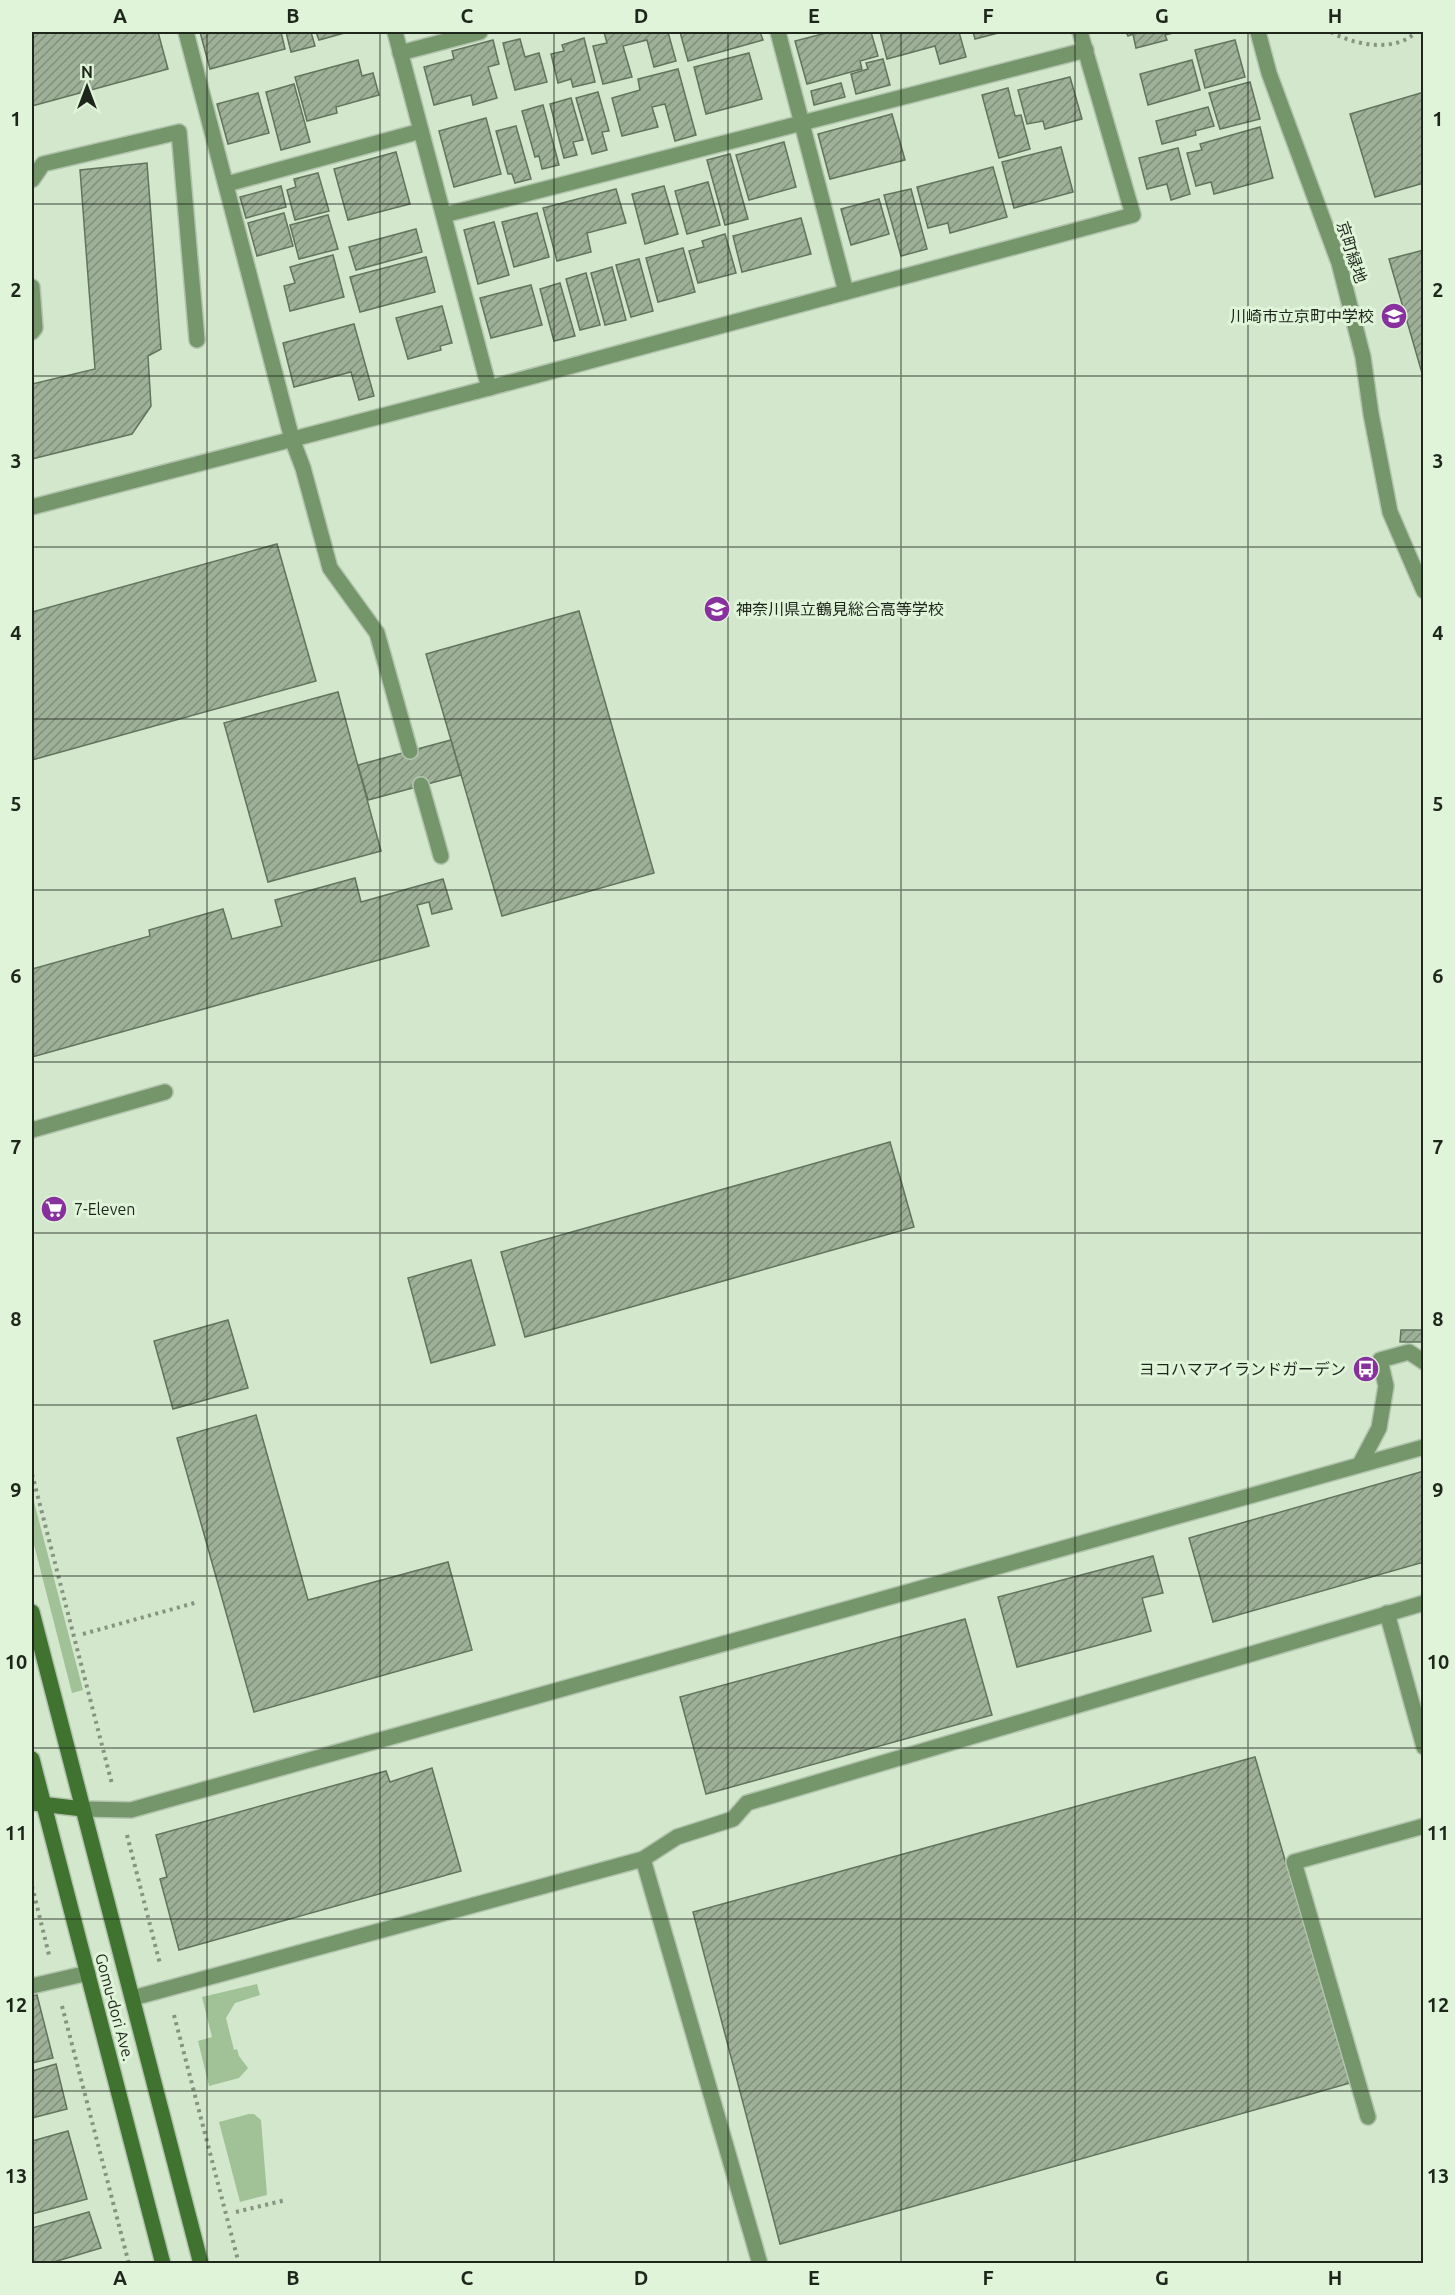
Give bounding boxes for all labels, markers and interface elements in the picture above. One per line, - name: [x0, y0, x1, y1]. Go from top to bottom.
- text: A: [113, 4, 127, 27]
- text: B: [286, 4, 300, 27]
- text: C: [461, 4, 474, 27]
- text: D: [634, 4, 648, 27]
- text: E: [808, 4, 820, 27]
- text: F: [982, 4, 994, 27]
- text: G: [1155, 4, 1169, 27]
- text: H: [1328, 4, 1342, 27]
- north arrow: [57, 57, 117, 117]
- text: N: [81, 63, 93, 81]
- text: 1: [10, 107, 22, 130]
- text: 1: [1432, 107, 1444, 130]
- street label: 京町緑地: [1334, 219, 1370, 285]
- text: 2: [10, 278, 22, 301]
- text: 2: [1432, 278, 1444, 301]
- school or university icon: 川崎市立京町中学校: [1379, 301, 1409, 331]
- place label: 川崎市立京町中学校: [1230, 307, 1374, 325]
- text: 3: [10, 449, 22, 472]
- text: 3: [1432, 449, 1444, 472]
- school or university icon: 神奈川県立鶴見総合高等学校: [702, 594, 732, 624]
- place label: 神奈川県立鶴見総合高等学校: [736, 600, 944, 618]
- text: 4: [10, 621, 22, 644]
- text: 4: [1432, 621, 1444, 644]
- text: 5: [10, 792, 22, 815]
- text: 5: [1432, 792, 1444, 815]
- text: 6: [10, 964, 22, 987]
- text: 6: [1432, 964, 1444, 987]
- text: 7: [10, 1135, 22, 1158]
- text: 7: [1432, 1135, 1444, 1158]
- supermarket icon: 7-Eleven: [39, 1194, 69, 1224]
- place label: 7-Eleven: [74, 1200, 135, 1218]
- text: 8: [10, 1307, 22, 1330]
- text: 8: [1432, 1307, 1444, 1330]
- bus stop icon: ヨコハマアイランドガーデン: [1351, 1354, 1381, 1384]
- place label: ヨコハマアイランドガーデン: [1139, 1360, 1346, 1378]
- text: 9: [10, 1478, 22, 1501]
- text: 9: [1432, 1478, 1444, 1501]
- text: 10: [5, 1650, 27, 1673]
- text: 10: [1427, 1650, 1449, 1673]
- text: 11: [5, 1821, 27, 1844]
- text: 11: [1427, 1821, 1449, 1844]
- street label: Gomu-dori Ave.: [92, 1951, 138, 2063]
- text: 12: [5, 1993, 27, 2016]
- text: 12: [1427, 1993, 1449, 2016]
- text: 13: [5, 2164, 27, 2187]
- text: 13: [1427, 2164, 1449, 2187]
- text: A: [113, 2266, 127, 2289]
- text: B: [286, 2266, 300, 2289]
- text: C: [461, 2266, 474, 2289]
- text: D: [634, 2266, 648, 2289]
- text: E: [808, 2266, 820, 2289]
- text: F: [982, 2266, 994, 2289]
- text: G: [1155, 2266, 1169, 2289]
- text: H: [1328, 2266, 1342, 2289]

